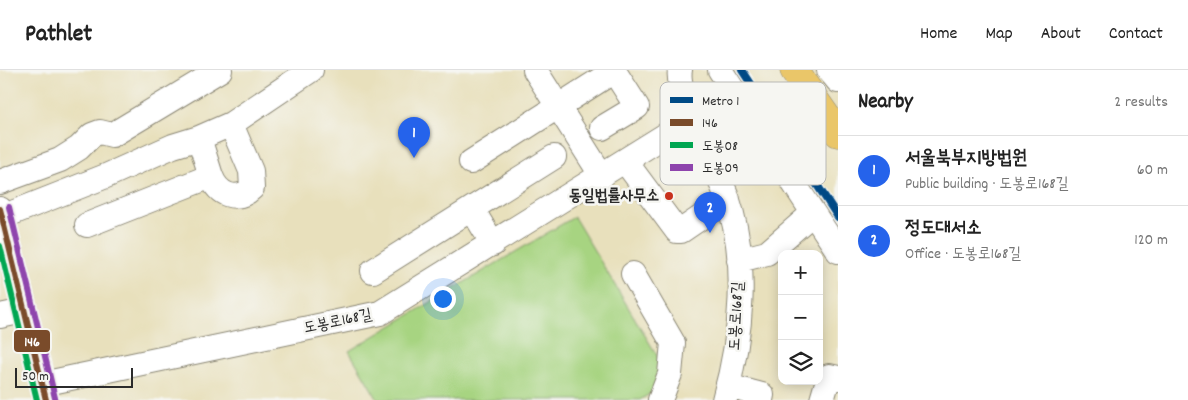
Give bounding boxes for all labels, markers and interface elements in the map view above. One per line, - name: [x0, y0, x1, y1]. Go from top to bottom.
- text: Pathlet: [25, 18, 92, 52]
- text: Home: [920, 22, 957, 47]
- text: Map: [985, 22, 1013, 47]
- text: About: [1041, 22, 1081, 47]
- text: Contact: [1109, 22, 1163, 47]
- legend: [660, 82, 826, 185]
- text: Nearby: [858, 88, 913, 118]
- text: 2 results: [1114, 91, 1168, 114]
- text: Metro 1: [702, 92, 739, 112]
- text: 146: [702, 114, 718, 134]
- pin: 1: [398, 117, 430, 158]
- text: 도봉08: [702, 137, 738, 157]
- text: 서울북부지방법원: [905, 146, 1027, 173]
- text: 도봉09: [702, 159, 739, 179]
- text: 1: [872, 159, 876, 182]
- text: 60 m: [1137, 159, 1168, 182]
- text: Public building · 도봉로168길: [905, 173, 1069, 196]
- place label: 동일법률사무소: [569, 185, 659, 208]
- marker: 동일법률사무소: [663, 190, 675, 202]
- pin: 2: [694, 192, 726, 233]
- text: 정도대서소: [905, 216, 981, 243]
- text: 2: [871, 229, 878, 252]
- text: 120 m: [1134, 229, 1168, 252]
- text: Office · 도봉로168길: [905, 243, 1021, 266]
- map controls: [778, 250, 823, 385]
- button: +: [778, 250, 823, 295]
- street label: 도봉로168길: [724, 281, 750, 351]
- your location: [430, 286, 456, 312]
- button: −: [778, 295, 823, 340]
- street label: 도봉로168길: [302, 304, 374, 340]
- line badge: 146: [13, 329, 51, 353]
- text: 146: [24, 333, 40, 353]
- button: layers: [778, 340, 823, 385]
- scale bar: [15, 365, 132, 388]
- text: 50 m: [22, 367, 49, 387]

